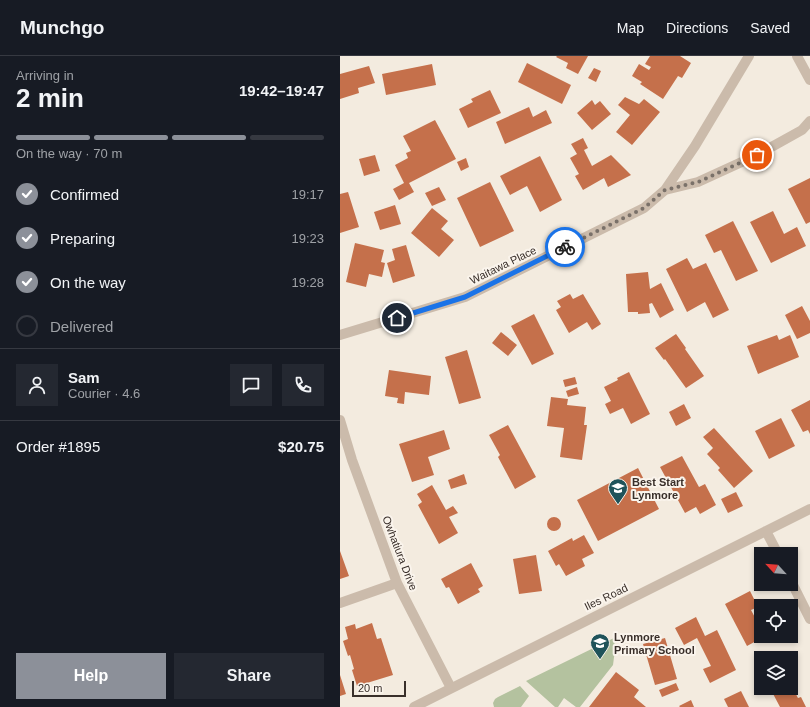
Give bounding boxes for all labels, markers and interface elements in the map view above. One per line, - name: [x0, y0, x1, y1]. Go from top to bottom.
- text: Munchgo: [20, 17, 104, 38]
- text: Map: [617, 20, 644, 36]
- text: Directions: [666, 20, 728, 36]
- text: Saved: [750, 20, 790, 36]
- text: Arriving in: [16, 68, 74, 83]
- text: 19:42–19:47: [239, 82, 324, 99]
- text: 2 min: [16, 83, 84, 113]
- pin: [740, 138, 774, 172]
- icon: bag: [746, 144, 768, 166]
- text: On the way · 70 m: [16, 146, 122, 161]
- icon: check: [16, 183, 38, 205]
- text: Confirmed: [50, 186, 119, 203]
- text: 19:17: [291, 187, 324, 202]
- icon: check: [16, 227, 38, 249]
- courier: [545, 227, 585, 267]
- text: Preparing: [50, 230, 115, 247]
- text: 19:23: [291, 231, 324, 246]
- icon: bike: [554, 236, 576, 258]
- street label: Waitawa Place: [468, 244, 538, 286]
- icon: check: [16, 271, 38, 293]
- text: On the way: [50, 274, 126, 291]
- text: 19:28: [291, 275, 324, 290]
- pin: [380, 301, 414, 335]
- icon: home: [386, 307, 408, 329]
- text: Delivered: [50, 318, 113, 335]
- button: person: [16, 364, 58, 406]
- button: chat: [230, 364, 272, 406]
- button: phone: [282, 364, 324, 406]
- text: Sam: [68, 369, 100, 386]
- text: Courier · 4.6: [68, 386, 140, 401]
- text: Order #1895: [16, 438, 100, 455]
- text: $20.75: [278, 438, 324, 455]
- place label: Best Start Lynmore: [632, 476, 684, 501]
- school or university icon: Best Start Lynmore: [607, 477, 629, 505]
- street label: Owhatiura Drive: [380, 514, 420, 592]
- north arrow: [754, 547, 798, 591]
- map controls: [754, 547, 798, 695]
- street label: Iles Road: [582, 581, 630, 613]
- button: locate: [754, 599, 798, 643]
- place label: Lynmore Primary School: [614, 631, 695, 656]
- school or university icon: Lynmore Primary School: [589, 632, 611, 660]
- button: layers: [754, 651, 798, 695]
- button: Help: [16, 653, 166, 699]
- button: Share: [174, 653, 324, 699]
- scale bar: [352, 679, 406, 698]
- text: 20 m: [358, 682, 382, 694]

